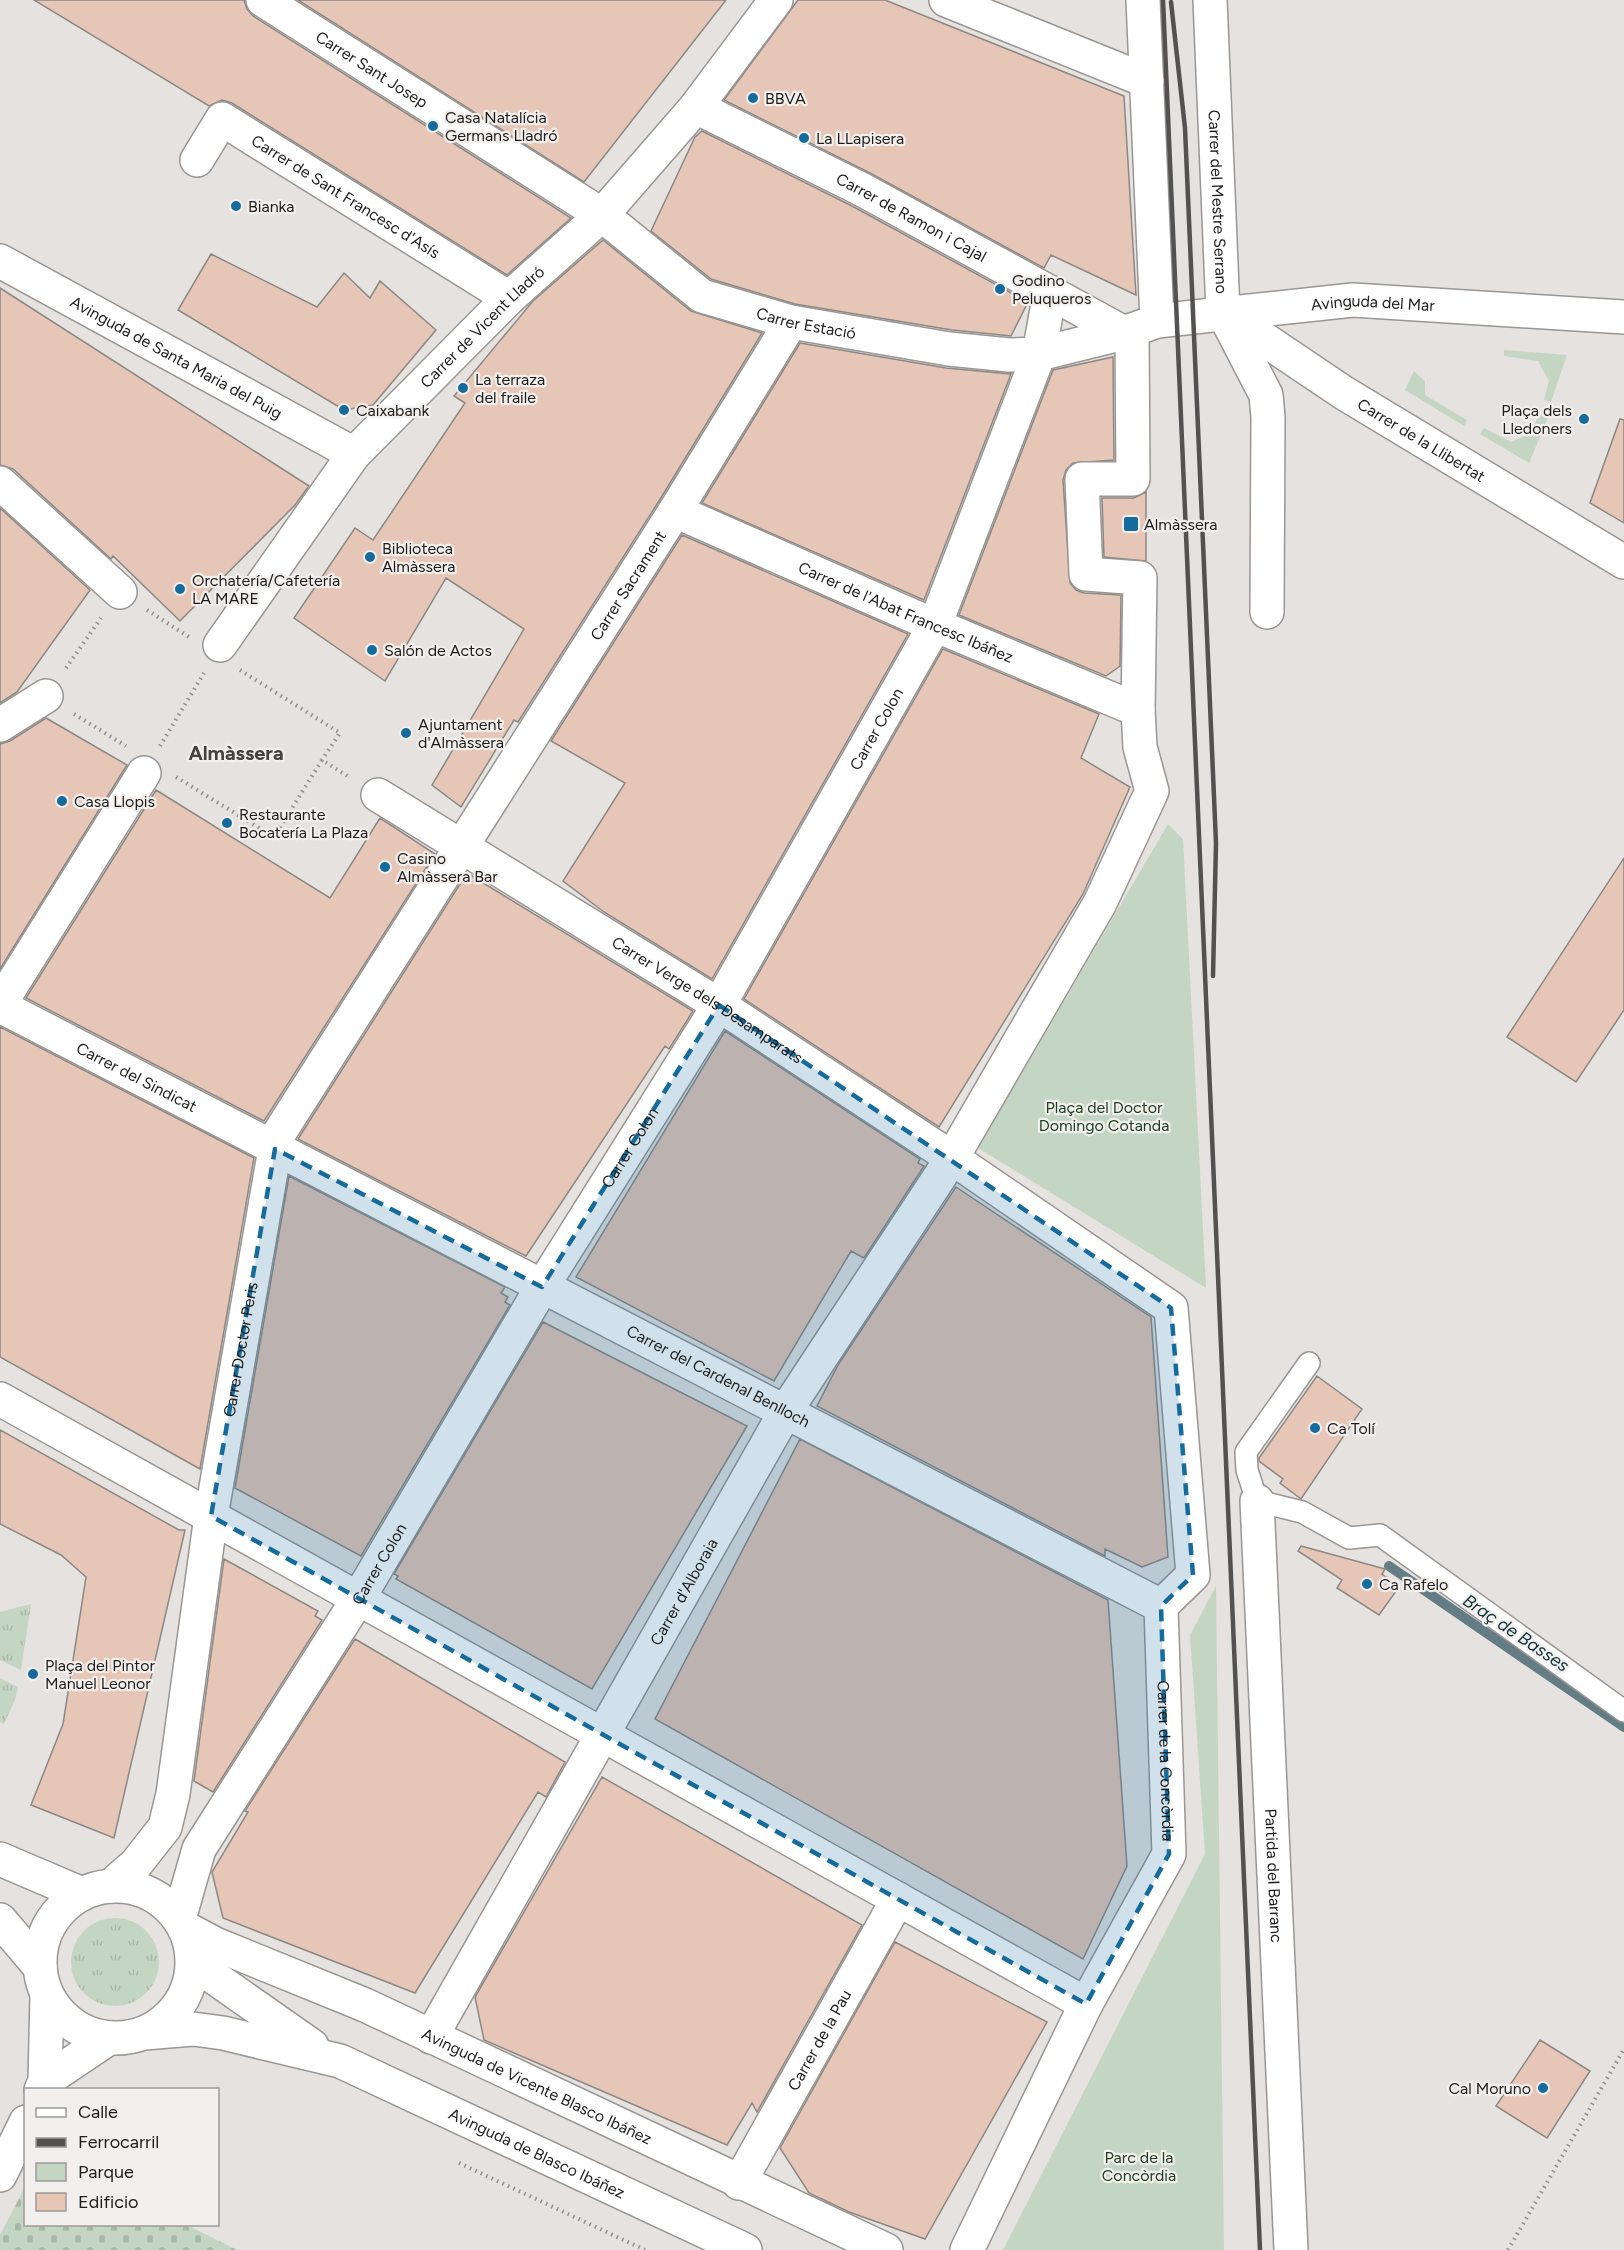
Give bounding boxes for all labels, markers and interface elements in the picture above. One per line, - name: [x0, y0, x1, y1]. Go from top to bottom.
- street label: Carrer Sant Josep: [312, 27, 431, 112]
- place label: BBVA: [765, 89, 806, 108]
- marker: BBVA: [746, 91, 760, 105]
- place label: Casa Natalícia Germans Lladró: [445, 108, 557, 145]
- street label: Carrer del Mestre Serrano: [1205, 109, 1231, 294]
- marker: Casa Natalícia Germans Lladró: [426, 119, 440, 133]
- place label: La LLapisera: [816, 129, 904, 148]
- street label: Carrer de Sant Francesc d'Asís: [248, 131, 443, 263]
- marker: La LLapisera: [797, 131, 811, 145]
- street label: Carrer de Ramon i Cajal: [833, 169, 990, 266]
- place label: Bianka: [248, 197, 294, 216]
- marker: Bianka: [229, 199, 243, 213]
- street label: Carrer de Vicent Lladró: [416, 262, 548, 392]
- place label: Godino Peluqueros: [1012, 271, 1091, 308]
- marker: Godino Peluqueros: [993, 282, 1007, 296]
- street label: Avinguda del Mar: [1310, 291, 1436, 315]
- street label: Avinguda de Santa Maria del Puig: [67, 292, 286, 423]
- street label: Carrer Estació: [754, 303, 857, 343]
- place label: La terraza del fraile: [475, 370, 545, 407]
- marker: La terraza del fraile: [456, 381, 470, 395]
- street label: Carrer de la Llibertat: [1354, 394, 1489, 486]
- place label: Caixabank: [356, 401, 430, 420]
- place label: Plaça dels Lledoners: [1501, 401, 1572, 438]
- marker: Caixabank: [337, 403, 351, 417]
- marker: Plaça dels Lledoners: [1577, 412, 1591, 426]
- marker: Almàssera: [1122, 515, 1140, 533]
- place label: Almàssera: [1144, 515, 1217, 534]
- street label: Carrer Sacrament: [586, 527, 670, 644]
- place label: Biblioteca Almàssera: [382, 539, 455, 576]
- marker: Biblioteca Almàssera: [363, 550, 377, 564]
- street label: Carrer de l'Abat Francesc Ibáñez: [795, 558, 1016, 667]
- place label: Orchatería/Cafetería LA MARE: [192, 571, 340, 608]
- marker: Orchatería/Cafetería LA MARE: [173, 582, 187, 596]
- place label: Salón de Actos: [384, 641, 492, 660]
- marker: Salón de Actos: [365, 643, 379, 657]
- street label: Carrer Colon: [846, 685, 907, 773]
- place label: Ajuntament d'Almàssera: [418, 715, 504, 752]
- marker: Ajuntament d'Almàssera: [399, 726, 413, 740]
- district label: Almàssera: [188, 741, 284, 765]
- place label: Casa Llopis: [74, 792, 155, 811]
- marker: Casa Llopis: [55, 794, 69, 808]
- place label: Restaurante Bocatería La Plaza: [239, 805, 368, 842]
- marker: Restaurante Bocatería La Plaza: [220, 816, 234, 830]
- place label: Casino Almàssera Bar: [397, 849, 498, 886]
- marker: Casino Almàssera Bar: [378, 860, 392, 874]
- street label: Carrer Verge dels Desamparats: [608, 933, 806, 1068]
- street label: Carrer del Sindicat: [73, 1038, 200, 1116]
- park label: Plaça del Doctor Domingo Cotanda: [1039, 1098, 1169, 1135]
- street label: Carrer Colon: [598, 1104, 662, 1191]
- street label: Carrer Doctor Peris: [219, 1280, 262, 1418]
- street label: Carrer del Cardenal Benlloch: [623, 1321, 813, 1431]
- place label: Ca Tolí: [1327, 1419, 1376, 1438]
- marker: Ca Tolí: [1308, 1421, 1322, 1435]
- street label: Carrer Colon: [348, 1520, 411, 1608]
- street label: Carrer d'Alboraia: [646, 1535, 722, 1649]
- place label: Ca Rafelo: [1379, 1575, 1448, 1594]
- marker: Ca Rafelo: [1360, 1577, 1374, 1591]
- water label: Braç de Basses: [1459, 1589, 1574, 1677]
- place label: Plaça del Pintor Manuel Leonor: [45, 1656, 155, 1693]
- marker: Plaça del Pintor Manuel Leonor: [26, 1667, 40, 1681]
- street label: Carrer de la Concòrdia: [1153, 1680, 1178, 1841]
- street label: Partida del Barranc: [1261, 1808, 1286, 1943]
- street label: Carrer de la Pau: [784, 1986, 855, 2094]
- street label: Avinguda de Vicente Blasco Ibáñez: [419, 2024, 655, 2149]
- place label: Cal Moruno: [1448, 2079, 1531, 2098]
- marker: Cal Moruno: [1536, 2081, 1550, 2095]
- legend: [24, 2088, 219, 2226]
- text: Calle: [78, 2101, 118, 2123]
- street label: Avinguda de Blasco Ibáñez: [446, 2104, 628, 2203]
- text: Ferrocarril: [78, 2131, 159, 2153]
- park label: Parc de la Concòrdia: [1102, 2148, 1176, 2185]
- text: Parque: [78, 2161, 134, 2183]
- text: Edificio: [78, 2191, 139, 2213]

